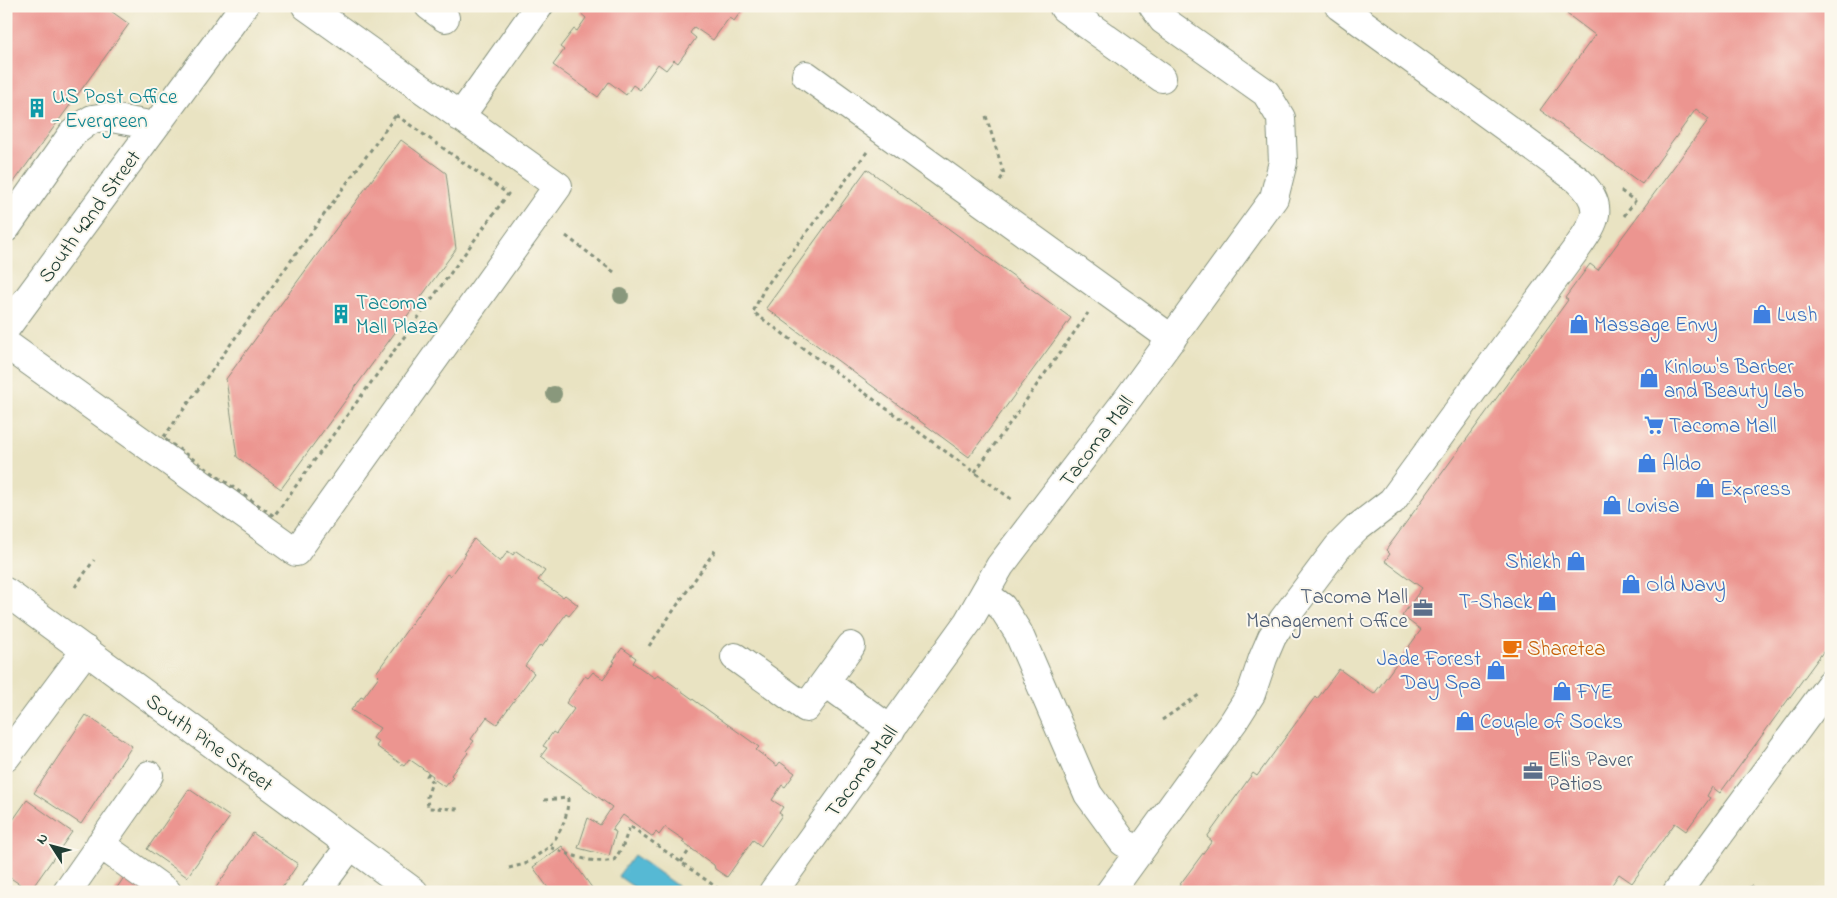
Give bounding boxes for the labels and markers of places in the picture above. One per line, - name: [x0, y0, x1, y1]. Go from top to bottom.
- place label: US Post Office - Evergreen: [52, 83, 178, 139]
- building icon: US Post Office - Evergreen: [26, 97, 48, 119]
- place label: Tacoma Mall Plaza: [356, 289, 438, 343]
- place label: Lush: [1777, 301, 1817, 331]
- building icon: Tacoma Mall Plaza: [330, 303, 352, 325]
- shop icon: Lush: [1751, 303, 1773, 325]
- place label: Massage Envy: [1594, 311, 1718, 343]
- shop icon: Massage Envy: [1568, 313, 1590, 335]
- place label: Kinlow's Barber and Beauty Lab: [1664, 353, 1804, 409]
- shop icon: Kinlow's Barber and Beauty Lab: [1638, 367, 1660, 389]
- place label: Tacoma Mall: [1669, 412, 1777, 442]
- supermarket icon: Tacoma Mall: [1643, 414, 1665, 436]
- place label: Aldo: [1662, 450, 1701, 480]
- shop icon: Aldo: [1636, 452, 1658, 474]
- place label: Express: [1720, 475, 1791, 505]
- shop icon: Express: [1694, 477, 1716, 499]
- place label: Lovisa: [1627, 492, 1680, 522]
- shop icon: Lovisa: [1601, 494, 1623, 516]
- place label: Shiekh: [1505, 548, 1561, 578]
- shop icon: Shiekh: [1565, 550, 1587, 572]
- place label: Old Navy: [1646, 571, 1726, 603]
- shop icon: Old Navy: [1620, 573, 1642, 595]
- place label: Tacoma Mall Management Office: [1246, 583, 1409, 639]
- place label: T-Shack: [1459, 588, 1533, 618]
- shop icon: T-Shack: [1536, 590, 1558, 612]
- office icon: Tacoma Mall Management Office: [1412, 597, 1434, 619]
- place label: Sharetea: [1527, 635, 1606, 665]
- cafe icon: Sharetea: [1501, 637, 1523, 659]
- place label: Jade Forest Day Spa: [1377, 645, 1481, 701]
- shop icon: Jade Forest Day Spa: [1485, 659, 1507, 681]
- place label: FYE: [1576, 678, 1613, 708]
- shop icon: FYE: [1551, 680, 1573, 702]
- place label: Couple of Socks: [1480, 708, 1623, 738]
- shop icon: Couple of Socks: [1454, 710, 1476, 732]
- place label: Eli's Paver Patios: [1548, 746, 1634, 800]
- office icon: Eli's Paver Patios: [1522, 760, 1544, 782]

